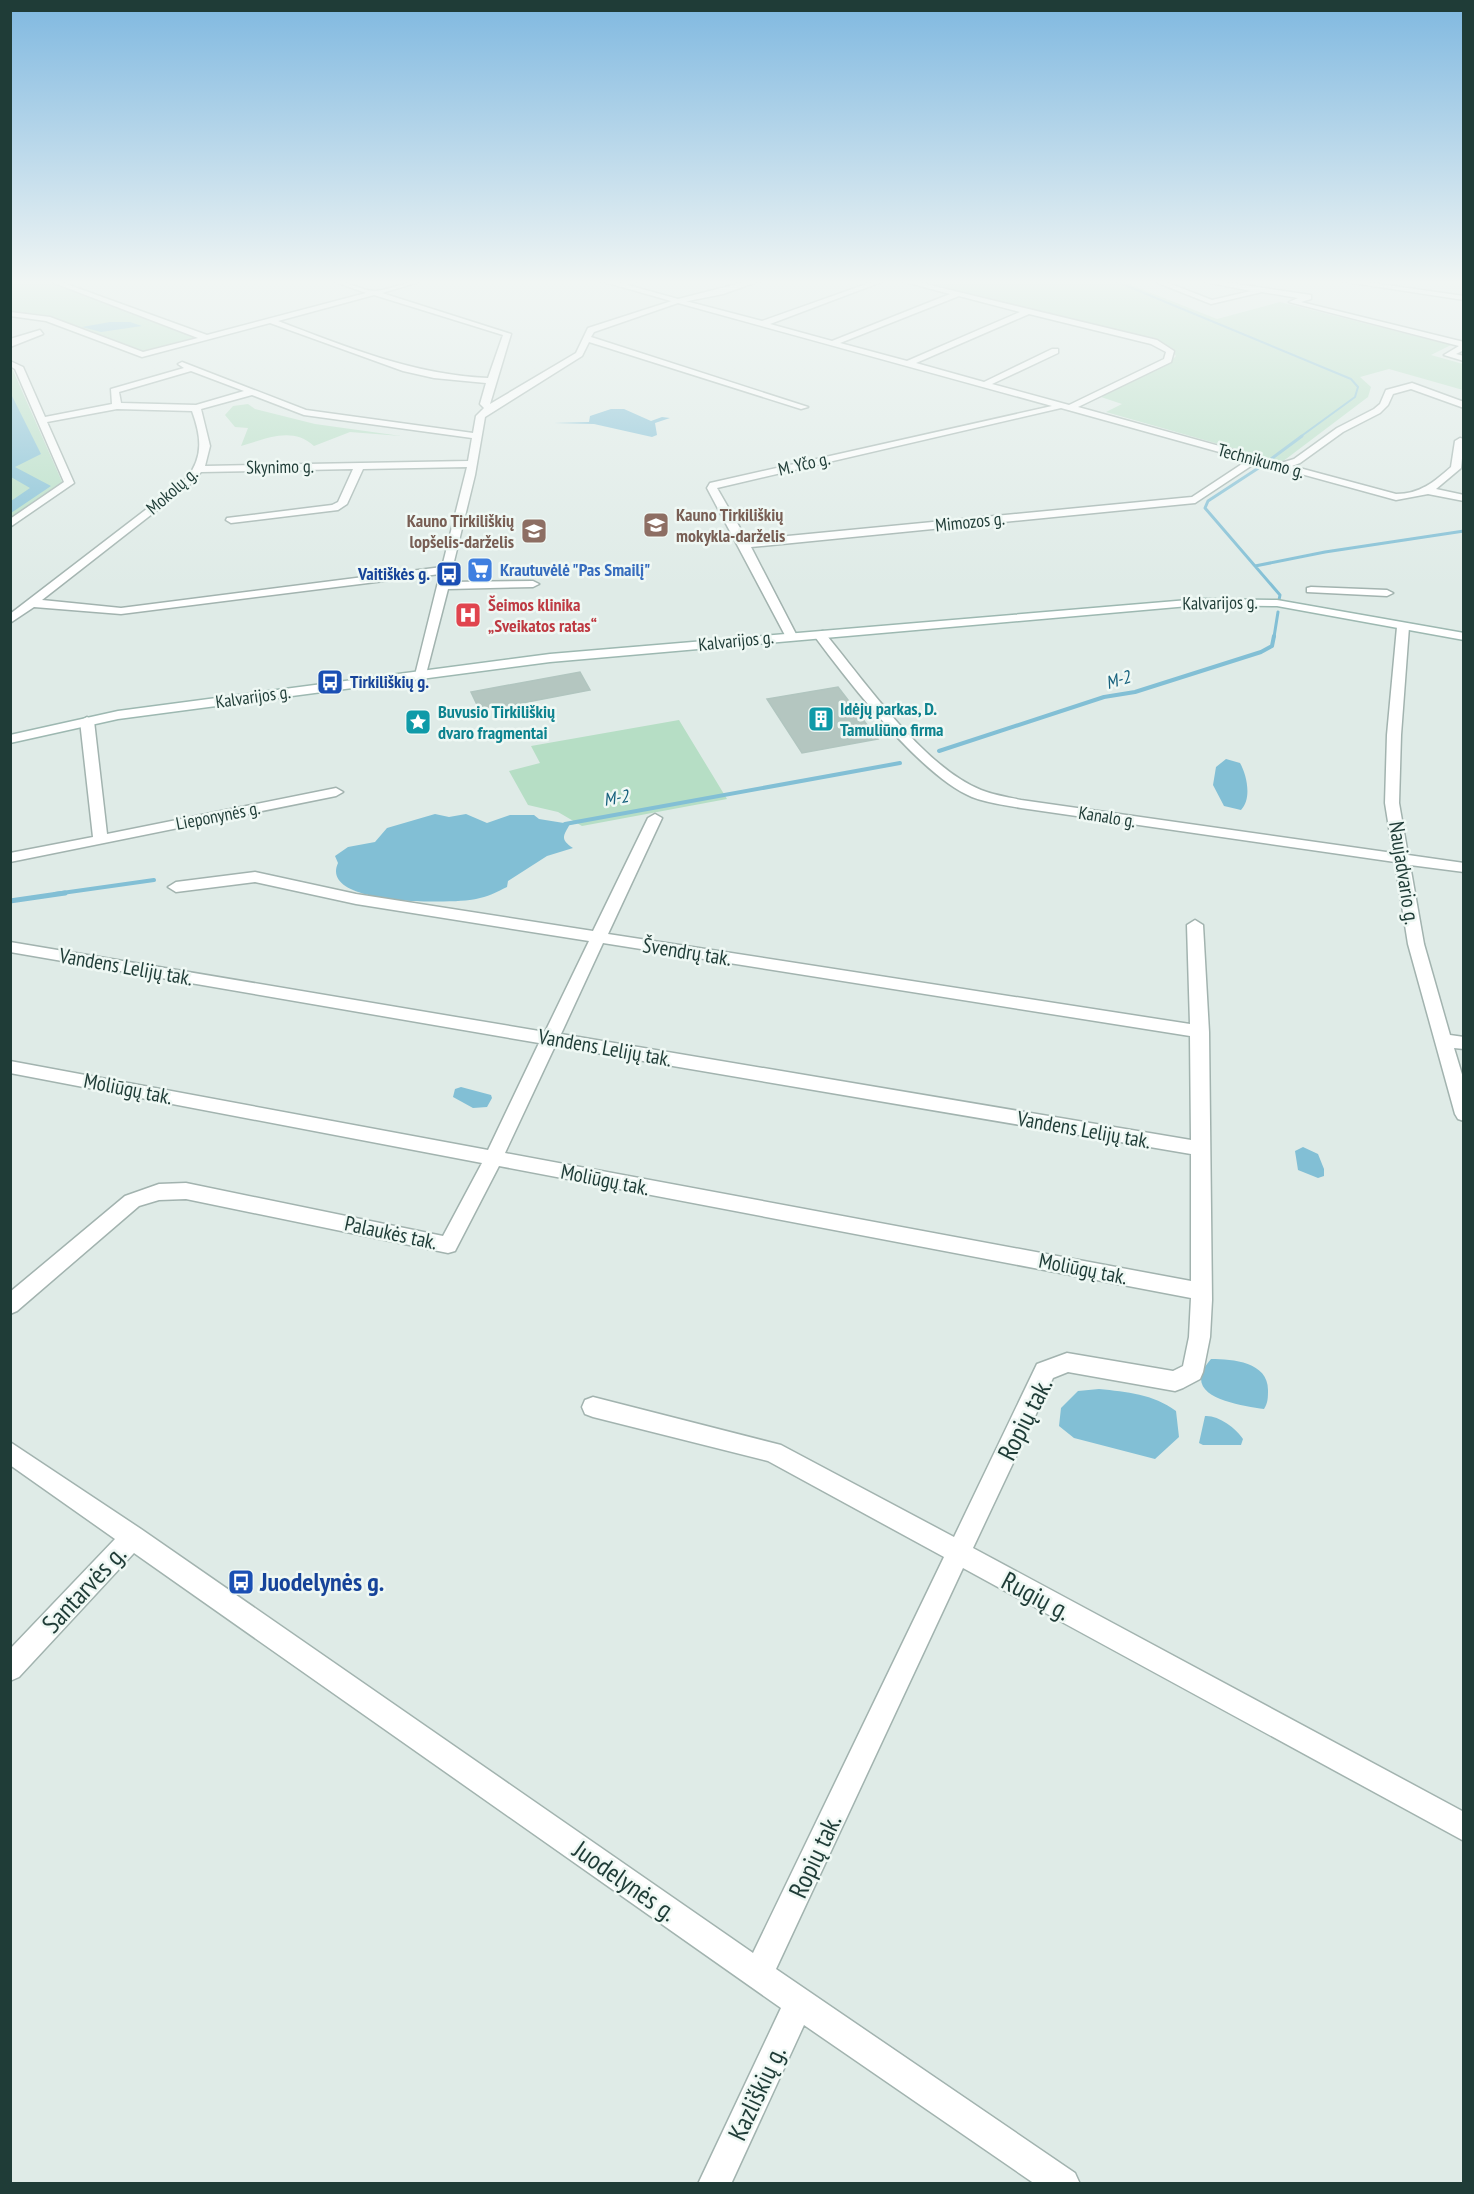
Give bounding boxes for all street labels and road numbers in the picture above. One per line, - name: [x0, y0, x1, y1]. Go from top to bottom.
- street label: Technikumo g.: [1215, 438, 1307, 483]
- street label: M. Yčo g.: [776, 446, 832, 481]
- street label: Skynimo g.: [246, 454, 314, 479]
- street label: Mokolų g.: [141, 462, 202, 519]
- street label: Mimozos g.: [934, 506, 1006, 537]
- street label: Kalvarijos g.: [1182, 590, 1258, 615]
- street label: Kalvarijos g.: [697, 625, 775, 656]
- street label: Kalvarijos g.: [214, 680, 292, 713]
- street label: Lieponynės g.: [174, 796, 262, 835]
- street label: Kanalo g.: [1077, 801, 1137, 832]
- street label: Naujadvario g.: [1383, 819, 1426, 926]
- street label: Švendrų tak.: [641, 931, 733, 972]
- street label: Vandens Lelijų tak.: [56, 941, 195, 992]
- street label: Vandens Lelijų tak.: [535, 1022, 674, 1073]
- street label: Moliūgų tak.: [81, 1067, 175, 1110]
- street label: Vandens Lelijų tak.: [1014, 1104, 1153, 1155]
- street label: Moliūgų tak.: [558, 1158, 652, 1201]
- street label: Palaukės tak.: [342, 1210, 440, 1255]
- street label: Moliūgų tak.: [1036, 1247, 1130, 1290]
- street label: Ropių tak.: [990, 1372, 1059, 1466]
- street label: Santarvės g.: [35, 1538, 133, 1640]
- street label: Rugių g.: [996, 1564, 1076, 1627]
- street label: Ropių tak.: [781, 1809, 848, 1903]
- street label: Juodelynės g.: [566, 1832, 683, 1928]
- street label: Kazliškių g.: [720, 2040, 793, 2145]

